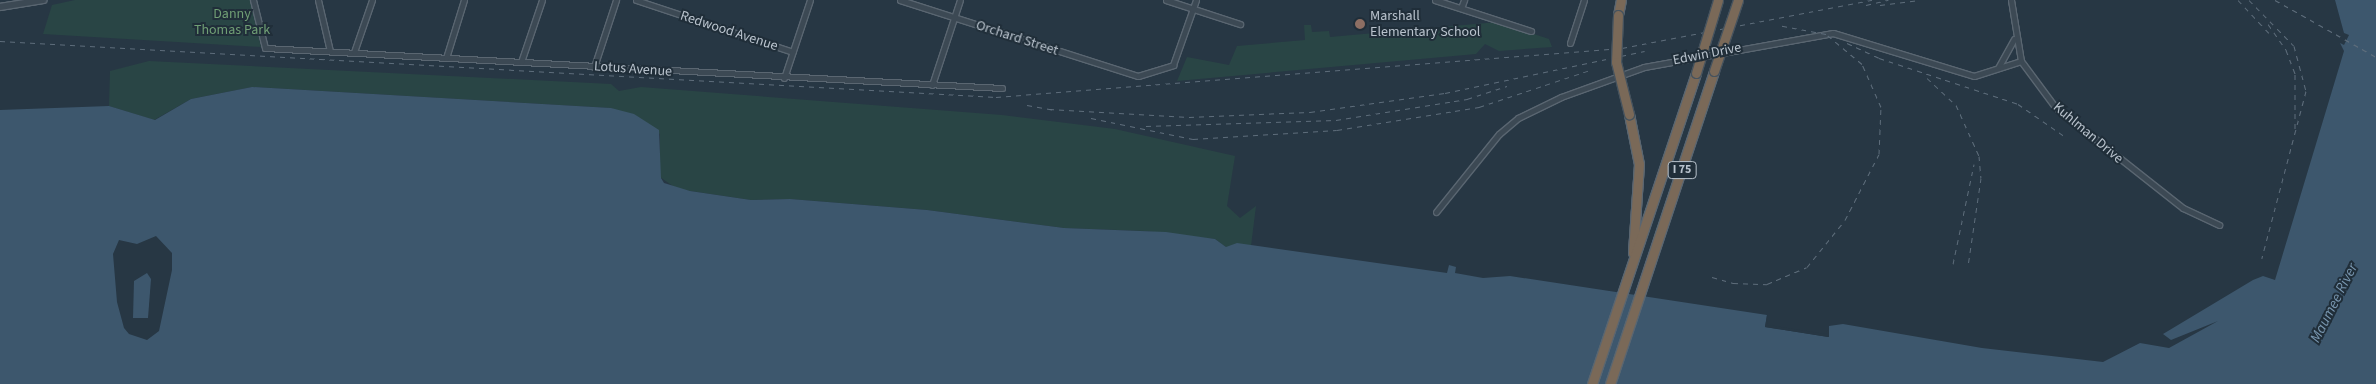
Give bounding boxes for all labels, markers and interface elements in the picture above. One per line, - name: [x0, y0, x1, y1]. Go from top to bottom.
- park label: Danny Thomas Park: [194, 6, 270, 38]
- street label: Redwood Avenue: [678, 7, 780, 55]
- place label: Marshall Elementary School: [1370, 8, 1480, 40]
- street label: Orchard Street: [974, 17, 1060, 59]
- marker: Marshall Elementary School: [1354, 18, 1366, 30]
- street label: Edwin Drive: [1671, 39, 1743, 69]
- street label: Lotus Avenue: [593, 58, 673, 80]
- street label: Kuhlman Drive: [2050, 99, 2126, 167]
- road number: I 75: [1667, 160, 1697, 180]
- water label: Maumee River: [2306, 260, 2362, 346]

